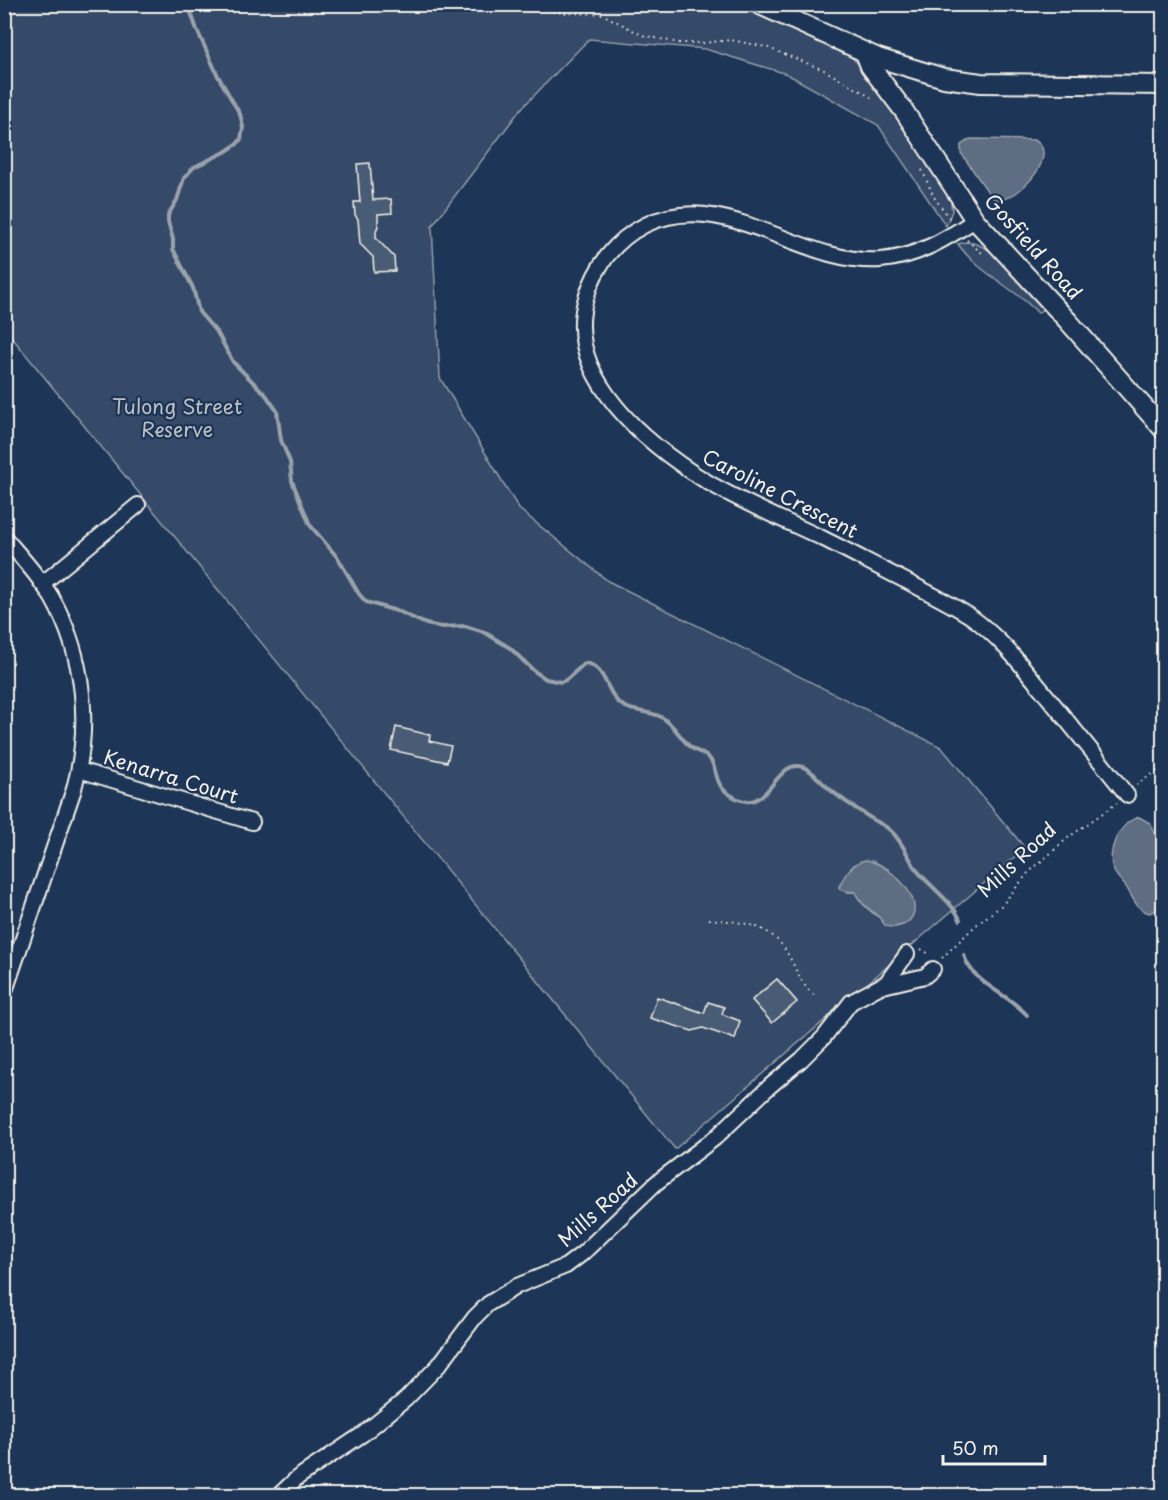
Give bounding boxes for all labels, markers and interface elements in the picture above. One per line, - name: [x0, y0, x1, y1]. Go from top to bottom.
- street label: Gosfield Road: [978, 186, 1090, 306]
- park label: Tulong Street Reserve: [112, 391, 242, 444]
- street label: Caroline Crescent: [697, 441, 863, 545]
- street label: Kenarra Court: [100, 741, 242, 811]
- street label: Mills Road: [970, 815, 1063, 904]
- street label: Mills Road: [551, 1165, 644, 1253]
- scale bar: [943, 1428, 1045, 1466]
- text: 50 m: [952, 1434, 999, 1461]

